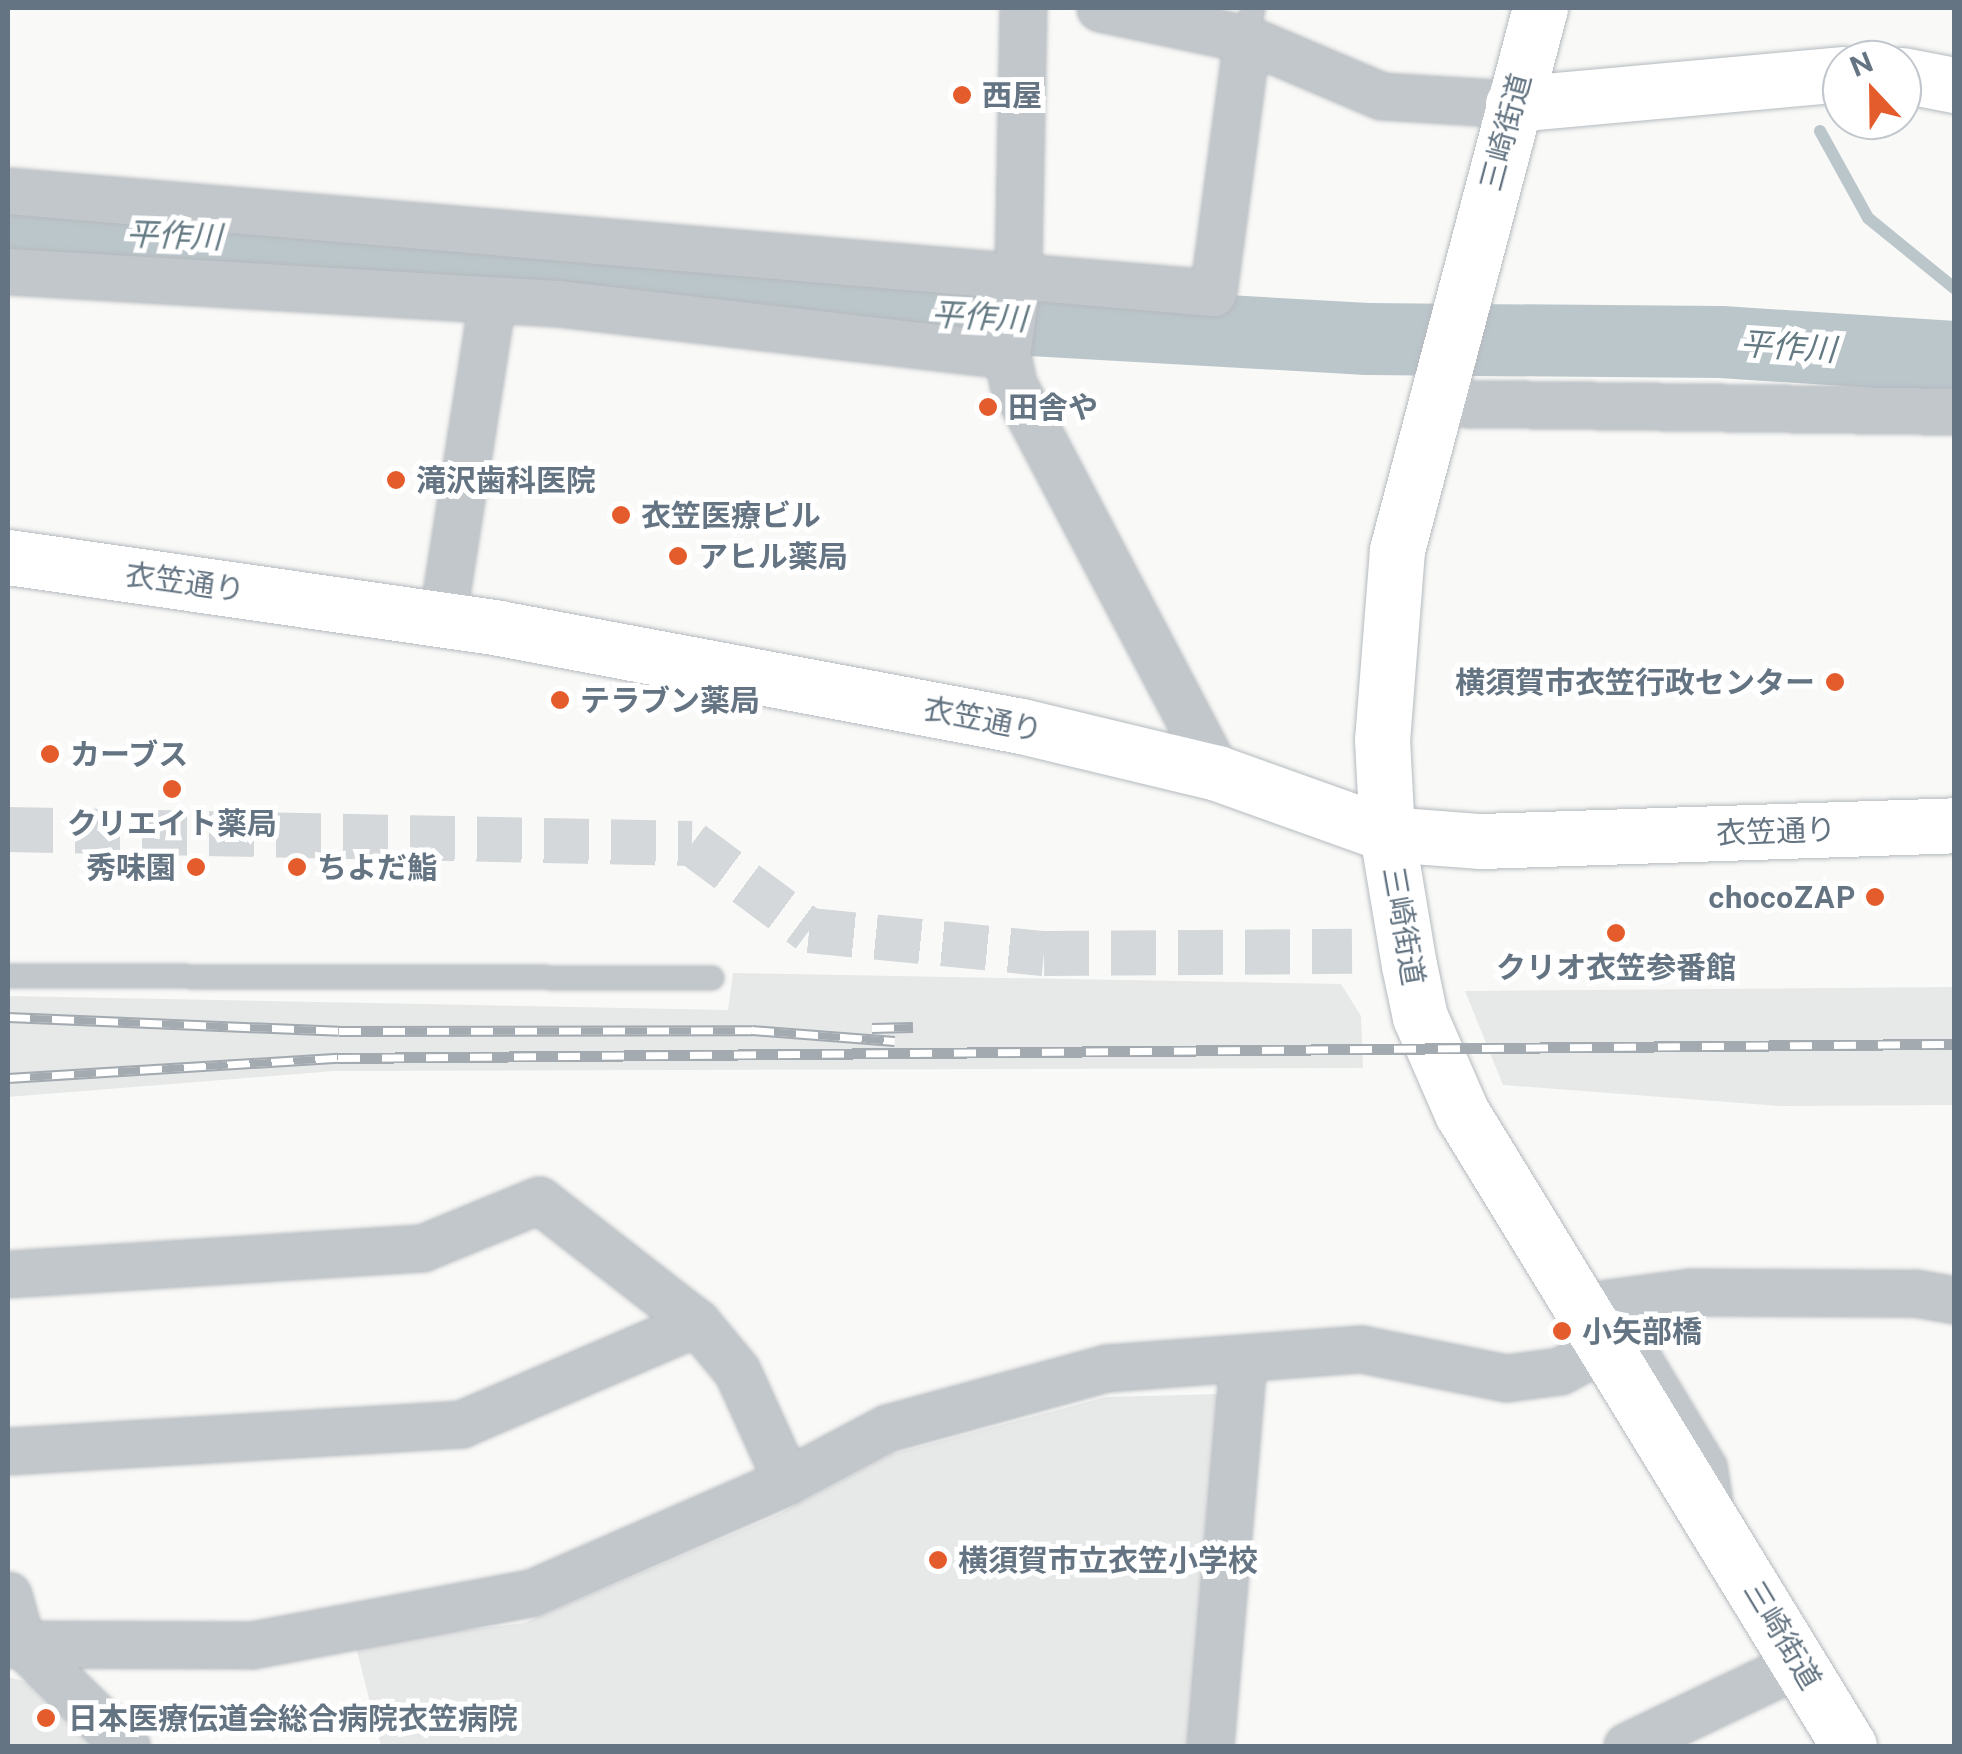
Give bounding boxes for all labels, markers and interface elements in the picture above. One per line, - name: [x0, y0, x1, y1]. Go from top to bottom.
- north arrow: [1822, 40, 1922, 140]
- text: N: [1845, 44, 1878, 83]
- street label: 三崎街道: [1472, 69, 1538, 195]
- place label: 西屋: [982, 77, 1042, 113]
- marker: 西屋: [951, 84, 973, 106]
- water label: 平作川: [125, 215, 223, 257]
- water label: 平作川: [930, 295, 1028, 339]
- water label: 平作川: [1739, 324, 1837, 370]
- place label: 田舎や: [1008, 389, 1098, 425]
- marker: 田舎や: [977, 396, 999, 418]
- place label: 滝沢歯科医院: [416, 462, 596, 498]
- marker: 滝沢歯科医院: [385, 469, 407, 491]
- place label: 衣笠医療ビル: [641, 497, 821, 533]
- marker: 衣笠医療ビル: [610, 504, 632, 526]
- place label: アヒル薬局: [698, 538, 848, 574]
- marker: アヒル薬局: [667, 545, 689, 567]
- street label: 衣笠通り: [123, 556, 247, 608]
- place label: 横須賀市衣笠行政センター: [1455, 664, 1815, 700]
- marker: 横須賀市衣笠行政センター: [1824, 671, 1846, 693]
- place label: テラブン薬局: [580, 682, 760, 718]
- marker: テラブン薬局: [549, 689, 571, 711]
- street label: 衣笠通り: [921, 690, 1045, 748]
- place label: カーブス: [70, 736, 190, 772]
- marker: カーブス: [39, 743, 61, 765]
- marker: クリエイト薬局: [161, 778, 183, 800]
- place label: クリエイト薬局: [67, 805, 277, 841]
- street label: 衣笠通り: [1715, 811, 1837, 851]
- place label: 秀味園: [86, 849, 176, 885]
- place label: ちよだ鮨: [317, 849, 437, 885]
- marker: 秀味園: [185, 856, 207, 878]
- marker: ちよだ鮨: [286, 856, 308, 878]
- street label: 三崎街道: [1376, 864, 1432, 988]
- place label: chocoZAP: [1708, 879, 1855, 915]
- marker: chocoZAP: [1864, 886, 1886, 908]
- marker: クリオ衣笠参番館: [1605, 922, 1627, 944]
- place label: クリオ衣笠参番館: [1496, 949, 1736, 985]
- place label: 小矢部橋: [1582, 1313, 1702, 1349]
- marker: 小矢部橋: [1551, 1320, 1573, 1342]
- place label: 横須賀市立衣笠小学校: [958, 1542, 1258, 1578]
- marker: 横須賀市立衣笠小学校: [927, 1549, 949, 1571]
- street label: 三崎街道: [1737, 1574, 1829, 1696]
- place label: 日本医療伝道会総合病院衣笠病院: [68, 1700, 518, 1736]
- marker: 日本医療伝道会総合病院衣笠病院: [33, 1705, 59, 1731]

